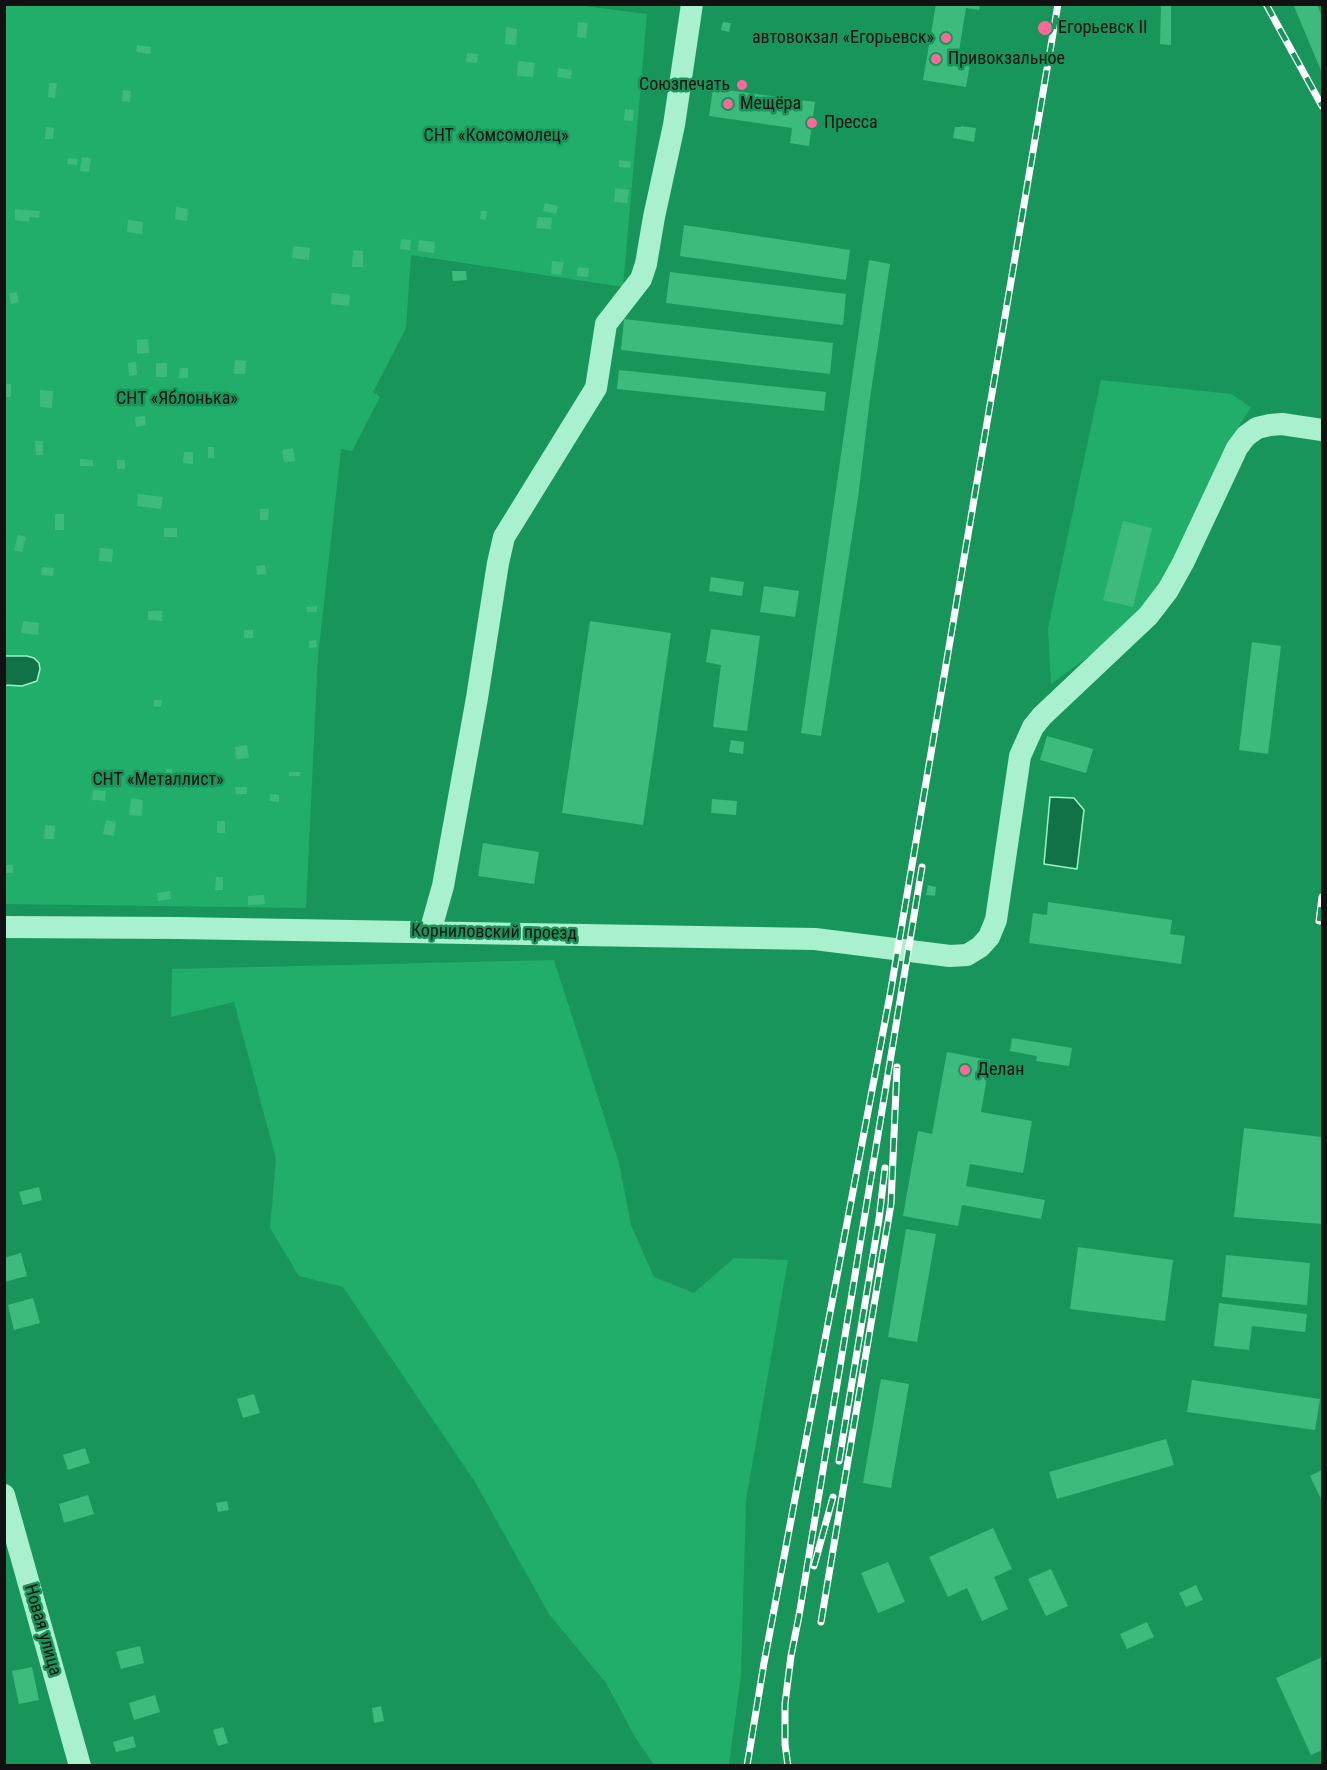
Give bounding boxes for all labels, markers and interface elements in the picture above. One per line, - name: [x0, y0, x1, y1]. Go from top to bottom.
- place label: Егорьевск II: [1058, 17, 1148, 39]
- marker: Егорьевск II: [1036, 19, 1054, 37]
- place label: автовокзал «Егорьевск»: [752, 27, 934, 49]
- marker: автовокзал «Егорьевск»: [939, 31, 953, 45]
- place label: Привокзальное: [948, 48, 1065, 70]
- marker: Привокзальное: [929, 52, 943, 66]
- place label: Союзпечать: [639, 74, 730, 96]
- marker: Союзпечать: [735, 78, 749, 92]
- place label: Мещёра: [740, 93, 801, 115]
- marker: Мещёра: [721, 97, 735, 111]
- place label: Пресса: [824, 112, 878, 134]
- marker: Пресса: [805, 116, 819, 130]
- park label: СНТ «Комсомолец»: [423, 125, 569, 147]
- park label: СНТ «Яблонька»: [116, 388, 238, 410]
- park label: СНТ «Металлист»: [92, 769, 224, 791]
- street label: Корниловский проезд: [411, 921, 577, 945]
- place label: Делан: [977, 1059, 1024, 1081]
- marker: Делан: [958, 1063, 972, 1077]
- street label: Новая улица: [19, 1582, 65, 1678]

